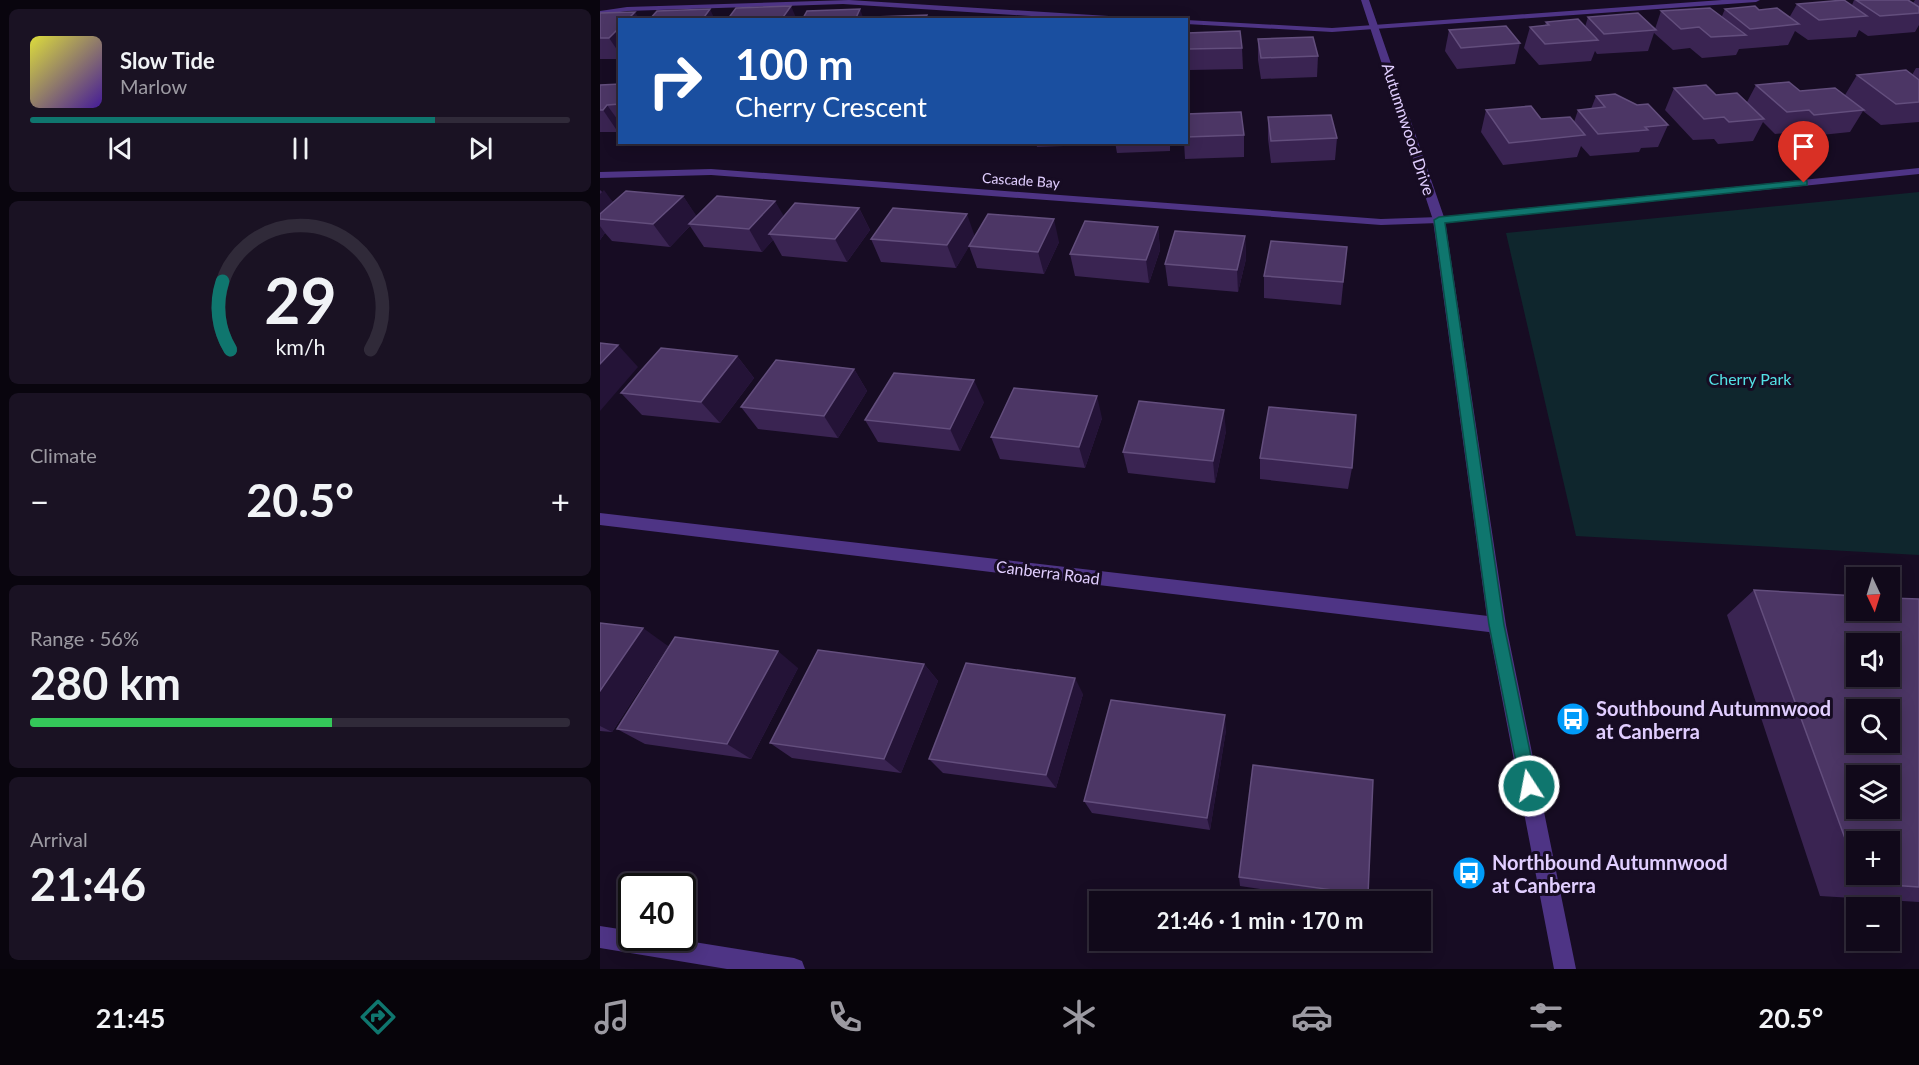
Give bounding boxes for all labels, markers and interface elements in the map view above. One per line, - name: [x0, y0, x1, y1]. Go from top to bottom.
- text: 100 m: [735, 39, 853, 89]
- icon: right: [636, 42, 714, 120]
- text: Slow Tide: [120, 47, 215, 74]
- street label: Autumnwood Drive: [1379, 60, 1439, 198]
- text: Marlow: [120, 74, 187, 98]
- text: Cherry Crescent: [735, 90, 927, 123]
- pin: [1778, 121, 1829, 183]
- icon: arrive: [1787, 130, 1820, 163]
- icon: previous: [104, 132, 137, 165]
- icon: pause: [284, 132, 317, 165]
- icon: next: [464, 132, 497, 165]
- street label: Cascade Bay: [982, 169, 1061, 191]
- text: 29: [264, 262, 336, 337]
- text: km/h: [275, 334, 325, 360]
- park label: Cherry Park: [1709, 369, 1792, 388]
- text: Climate: [30, 443, 97, 467]
- text: 20.5°: [246, 473, 354, 527]
- text: −: [30, 481, 49, 521]
- text: +: [551, 481, 570, 521]
- street label: Canberra Road: [995, 556, 1101, 588]
- north arrow: [1846, 567, 1900, 621]
- map controls: [1846, 567, 1900, 951]
- text: Range · 56%: [30, 626, 139, 650]
- button: sound: [1846, 633, 1900, 687]
- text: 280 km: [30, 656, 181, 710]
- place label: Southbound Autumnwood at Canberra: [1596, 696, 1831, 743]
- button: search: [1846, 699, 1900, 753]
- bus stop icon: Southbound Autumnwood at Canberra: [1555, 701, 1591, 737]
- position arrow: [1497, 754, 1561, 818]
- button: layers: [1846, 765, 1900, 819]
- text: Arrival: [30, 827, 88, 851]
- button: +: [1846, 831, 1900, 885]
- place label: Northbound Autumnwood at Canberra: [1492, 850, 1728, 897]
- bus stop icon: Northbound Autumnwood at Canberra: [1451, 855, 1487, 891]
- text: 21:46: [30, 857, 146, 911]
- speed limit sign: 40: [618, 873, 696, 951]
- button: −: [1846, 897, 1900, 951]
- text: 21:46 · 1 min · 170 m: [1157, 907, 1363, 934]
- icon: directions: [357, 996, 399, 1038]
- icon: music: [591, 996, 633, 1038]
- icon: phone: [824, 996, 866, 1038]
- icon: climate: [1058, 996, 1100, 1038]
- icon: car: [1291, 996, 1333, 1038]
- icon: filters: [1525, 996, 1567, 1038]
- text: 21:45: [96, 1001, 165, 1034]
- text: 20.5°: [1759, 1001, 1823, 1034]

